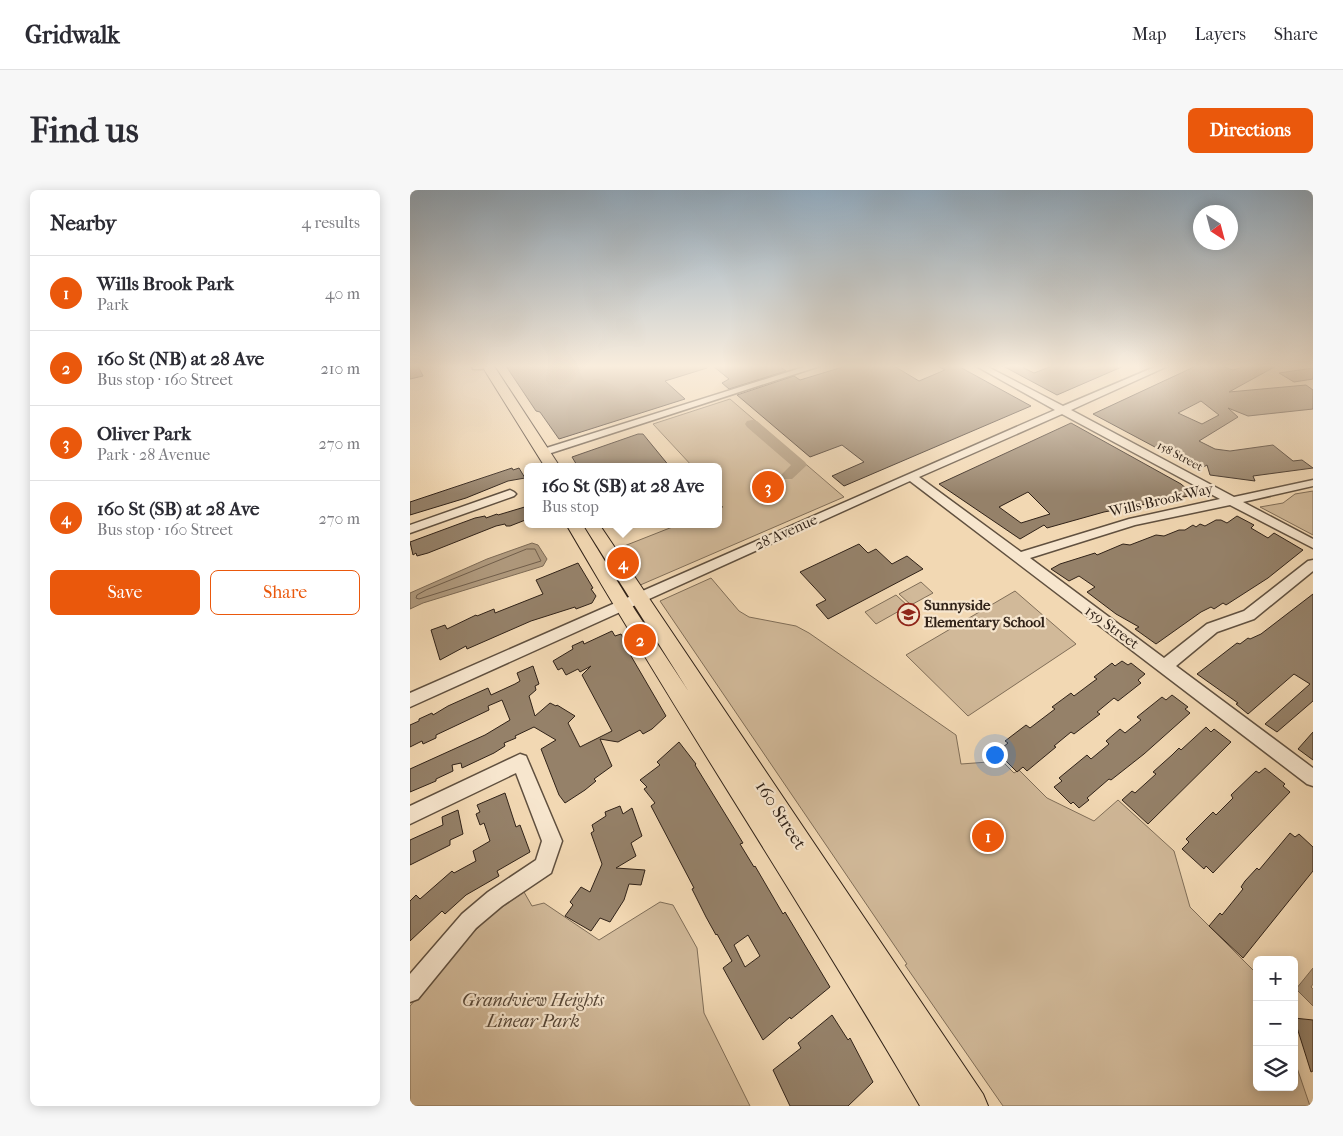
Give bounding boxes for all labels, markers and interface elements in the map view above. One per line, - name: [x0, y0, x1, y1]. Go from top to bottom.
- text: Gridwalk: [25, 21, 120, 49]
- text: Map: [1132, 24, 1166, 45]
- text: Layers: [1194, 24, 1246, 45]
- text: Share: [1274, 24, 1318, 45]
- button: Directions: [1188, 108, 1313, 153]
- text: Find us: [30, 110, 139, 151]
- north arrow: [1193, 205, 1238, 250]
- text: Nearby: [50, 211, 116, 235]
- text: 4 results: [302, 213, 360, 232]
- text: Wills Brook Park: [97, 273, 234, 295]
- text: 1: [63, 284, 69, 303]
- text: 40 m: [325, 284, 360, 303]
- text: Park: [97, 295, 129, 314]
- text: 160 St (NB) at 28 Ave: [97, 348, 264, 370]
- text: 2: [62, 359, 70, 378]
- text: 210 m: [321, 359, 360, 378]
- text: Bus stop · 160 Street: [97, 370, 233, 389]
- text: Oliver Park: [97, 423, 191, 445]
- text: 3: [63, 434, 69, 453]
- text: 270 m: [319, 434, 360, 453]
- street label: 158 Street: [1155, 438, 1206, 474]
- text: Park · 28 Avenue: [97, 445, 210, 464]
- popup: [524, 463, 722, 528]
- pin: 3: [752, 468, 784, 506]
- text: 160 St (SB) at 28 Ave: [542, 475, 704, 497]
- street label: Wills Brook Way: [1106, 479, 1216, 521]
- text: Bus stop: [542, 497, 599, 516]
- text: 160 St (SB) at 28 Ave: [97, 498, 260, 520]
- text: 4: [61, 509, 71, 528]
- text: 270 m: [319, 509, 360, 528]
- street label: 28 Avenue: [752, 510, 821, 554]
- text: Bus stop · 160 Street: [97, 520, 233, 539]
- pin: 4: [607, 544, 639, 582]
- button: Save: [50, 570, 200, 615]
- button: Share: [210, 570, 360, 615]
- place label: Sunnyside Elementary School: [924, 596, 1046, 631]
- street label: 159 Street: [1081, 601, 1143, 653]
- school or university icon: Sunnyside Elementary School: [896, 602, 920, 626]
- pin: 2: [624, 621, 656, 659]
- your location: [982, 742, 1008, 768]
- street label: 160 Street: [751, 777, 811, 854]
- pin: 1: [972, 817, 1004, 855]
- map controls: [1253, 956, 1298, 1091]
- button: +: [1253, 956, 1298, 1001]
- park label: Grandview Heights Linear Park: [462, 990, 605, 1032]
- button: −: [1253, 1001, 1298, 1046]
- button: layers: [1253, 1046, 1298, 1091]

